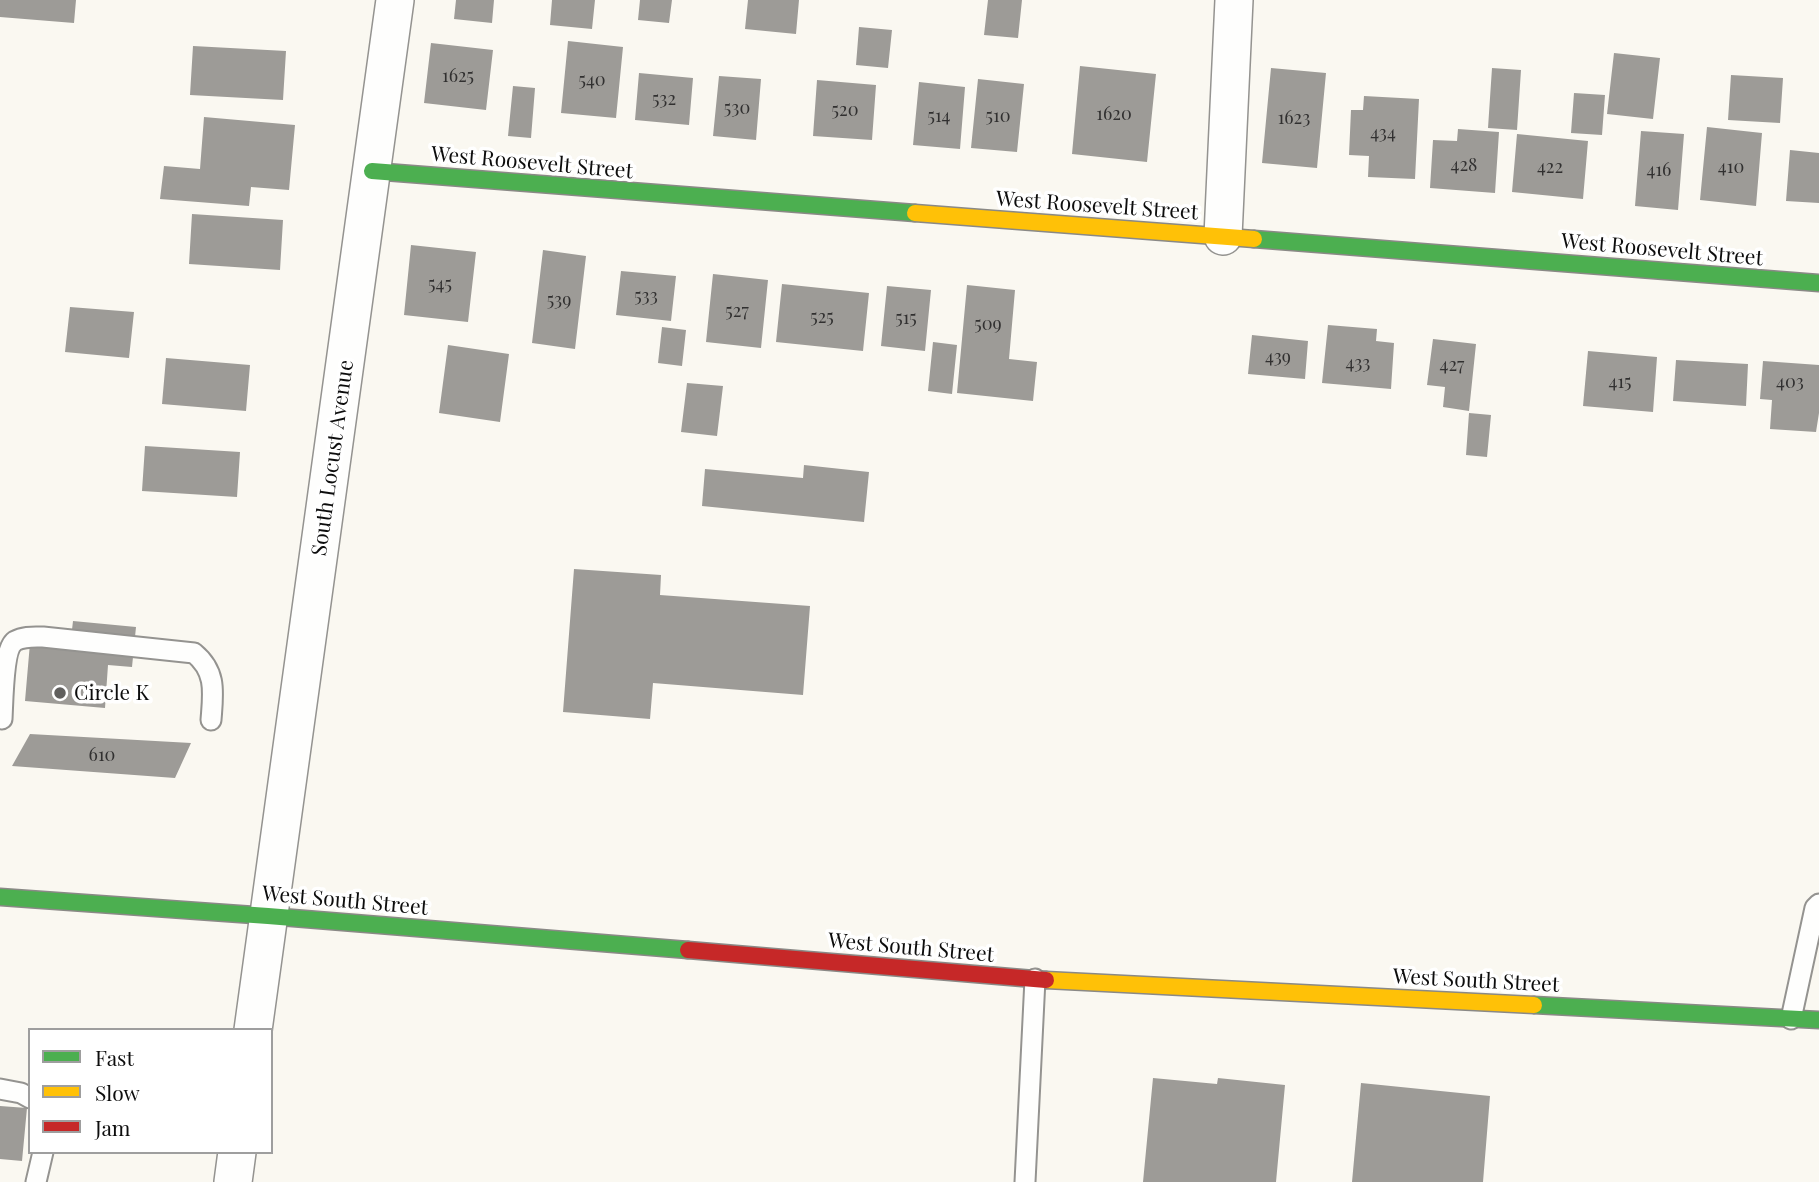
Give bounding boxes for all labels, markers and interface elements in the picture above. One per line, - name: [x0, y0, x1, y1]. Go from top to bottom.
- house number: 1625: [442, 65, 474, 87]
- house number: 540: [578, 69, 606, 91]
- house number: 532: [652, 88, 676, 110]
- house number: 530: [724, 97, 750, 119]
- house number: 520: [832, 99, 858, 121]
- house number: 1620: [1096, 103, 1132, 125]
- house number: 514: [927, 105, 951, 127]
- house number: 510: [986, 105, 1010, 127]
- house number: 1623: [1278, 107, 1310, 129]
- house number: 434: [1370, 122, 1396, 144]
- street label: West Roosevelt Street: [430, 142, 634, 184]
- house number: 428: [1451, 154, 1477, 176]
- house number: 422: [1537, 156, 1563, 178]
- house number: 410: [1718, 156, 1744, 178]
- house number: 416: [1647, 159, 1671, 181]
- street label: West Roosevelt Street: [995, 186, 1199, 226]
- street label: West Roosevelt Street: [1560, 229, 1764, 271]
- house number: 545: [428, 273, 452, 295]
- house number: 533: [634, 285, 658, 307]
- house number: 539: [547, 289, 571, 311]
- house number: 527: [725, 300, 749, 322]
- house number: 525: [810, 306, 834, 328]
- house number: 515: [895, 307, 917, 329]
- house number: 509: [974, 313, 1002, 335]
- house number: 439: [1265, 346, 1291, 368]
- house number: 433: [1346, 352, 1370, 374]
- house number: 427: [1440, 354, 1464, 376]
- street label: South Locust Avenue: [307, 358, 359, 558]
- house number: 415: [1609, 371, 1631, 393]
- house number: 403: [1776, 371, 1804, 393]
- place label: Circle K: [74, 680, 149, 706]
- marker: Circle K: [52, 685, 68, 701]
- house number: 610: [89, 744, 115, 766]
- street label: West South Street: [261, 881, 429, 921]
- street label: West South Street: [827, 928, 995, 968]
- street label: West South Street: [1392, 964, 1560, 998]
- legend: [28, 1028, 273, 1154]
- text: Fast: [95, 1043, 134, 1071]
- text: Slow: [95, 1078, 140, 1106]
- text: Jam: [95, 1113, 131, 1141]

